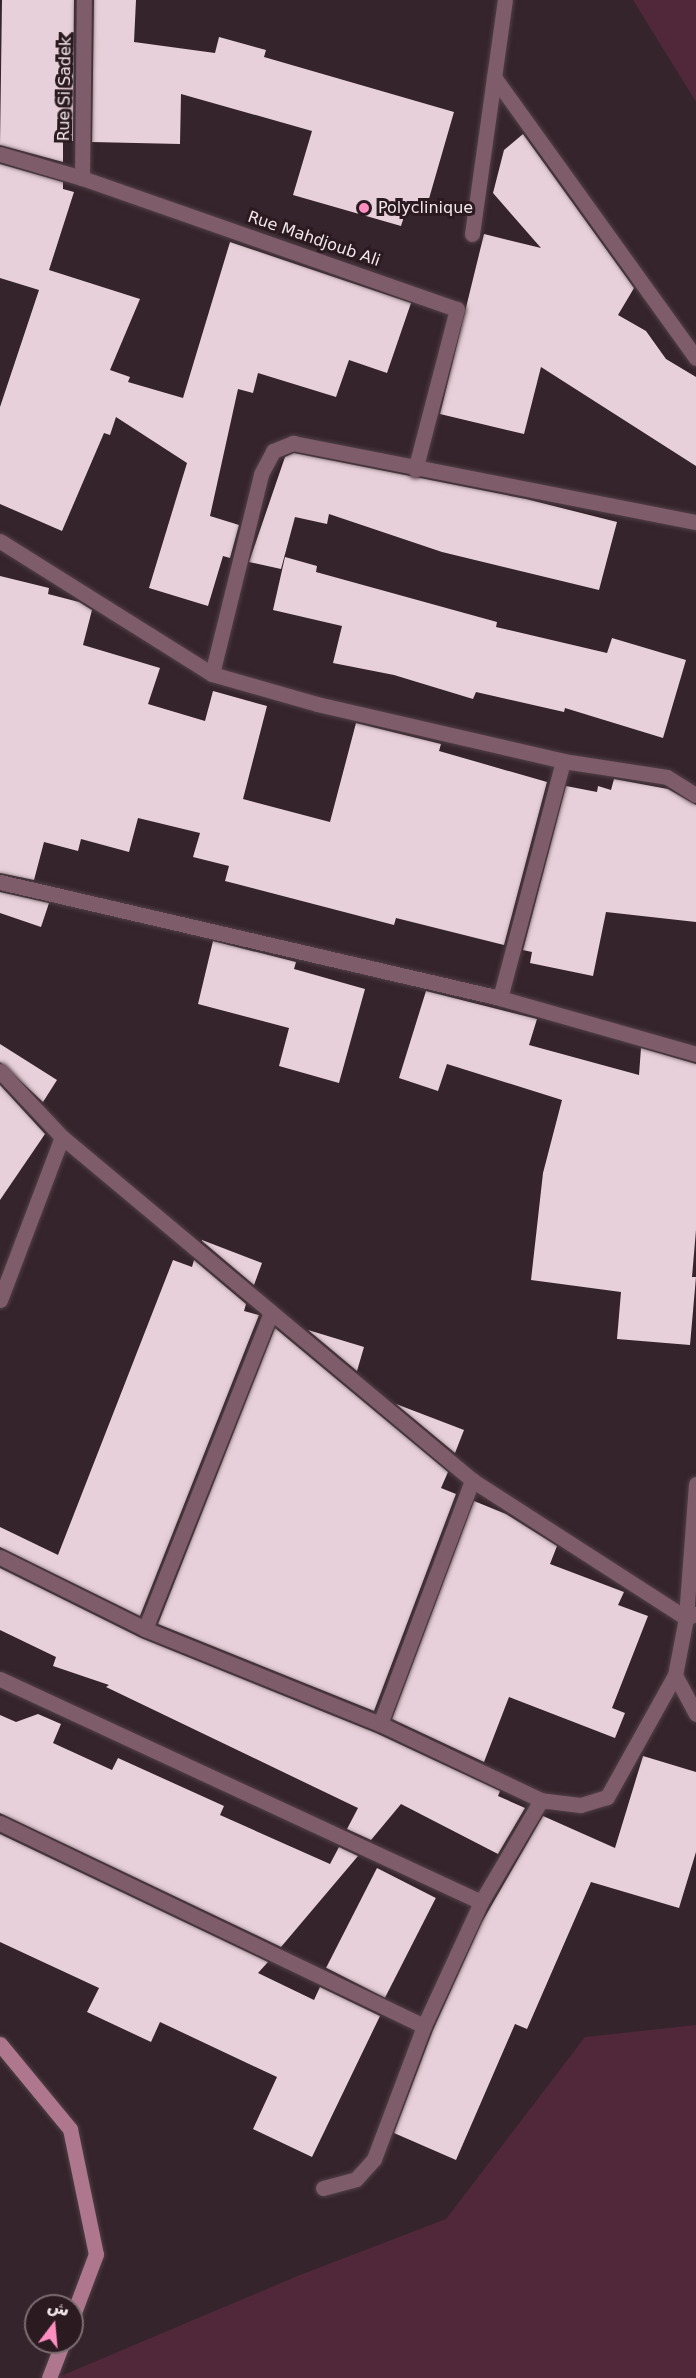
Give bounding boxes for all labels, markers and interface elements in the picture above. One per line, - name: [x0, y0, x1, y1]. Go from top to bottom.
- street label: Rue Si Sadek: [54, 37, 76, 141]
- place label: Polyclinique: [378, 198, 473, 218]
- marker: Polyclinique: [355, 199, 373, 217]
- street label: Rue Mahdjoub Ali: [245, 207, 383, 271]
- north arrow: [24, 2294, 84, 2354]
- text: ش: [45, 2296, 72, 2320]

